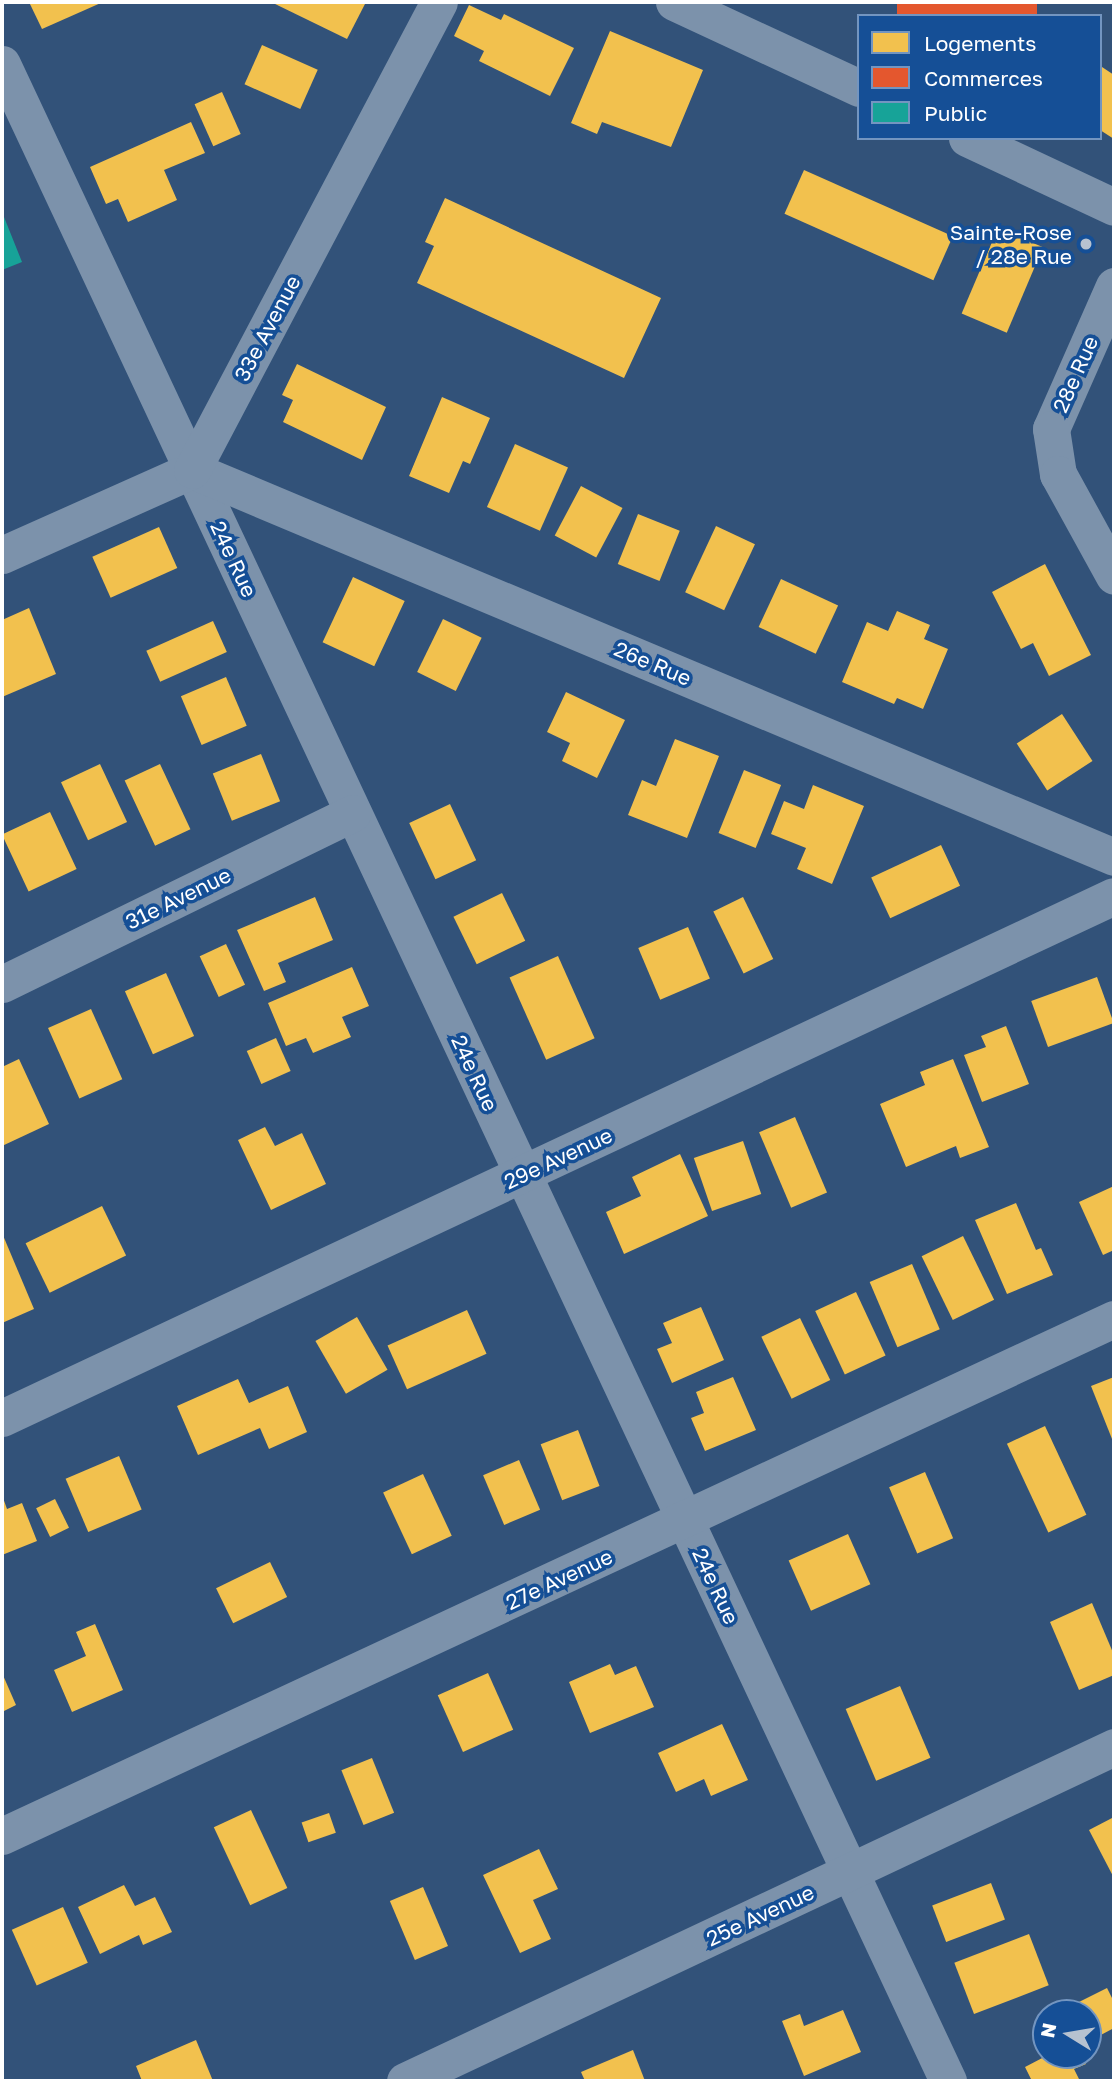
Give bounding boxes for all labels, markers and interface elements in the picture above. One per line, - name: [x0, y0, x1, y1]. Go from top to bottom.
- legend: [857, 14, 1102, 140]
- text: Logements: [924, 30, 1036, 56]
- text: Commerces: [924, 65, 1043, 91]
- text: Public: [924, 100, 987, 126]
- place label: Sainte-Rose / 28e Rue: [950, 219, 1072, 269]
- marker: Sainte-Rose / 28e Rue: [1078, 236, 1094, 252]
- street label: 33e Avenue: [229, 271, 305, 385]
- street label: 28e Rue: [1047, 332, 1103, 416]
- street label: 24e Rue: [205, 517, 263, 601]
- street label: 26e Rue: [611, 636, 695, 690]
- street label: 31e Avenue: [121, 862, 235, 934]
- street label: 24e Rue: [446, 1031, 504, 1115]
- street label: 29e Avenue: [500, 1122, 616, 1194]
- street label: 27e Avenue: [502, 1543, 616, 1615]
- street label: 24e Rue: [687, 1544, 745, 1628]
- street label: 25e Avenue: [702, 1879, 818, 1951]
- north arrow: [1032, 1999, 1102, 2069]
- text: N: [1035, 2021, 1061, 2040]

